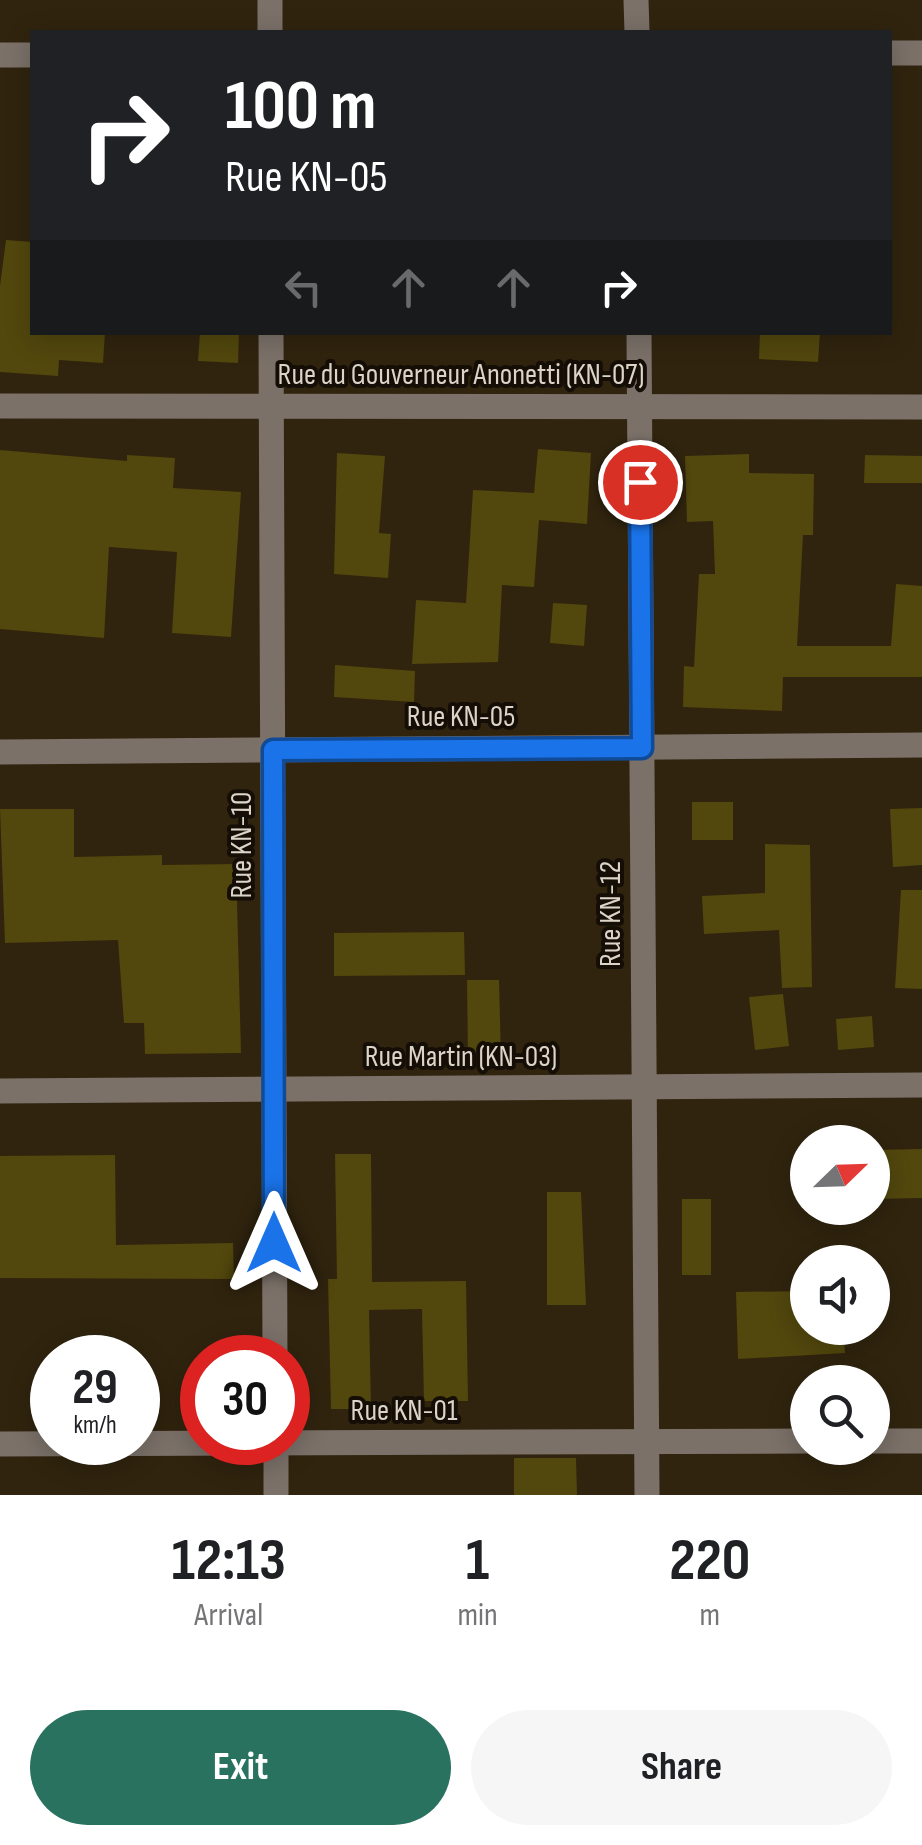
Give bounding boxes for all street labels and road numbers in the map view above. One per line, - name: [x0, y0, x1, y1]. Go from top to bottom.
- street label: Rue du Gouverneur Anonetti (KN-07): [278, 357, 644, 393]
- street label: Rue KN-05: [407, 699, 515, 735]
- street label: Rue KN-10: [224, 792, 260, 898]
- street label: Rue KN-12: [593, 861, 629, 967]
- street label: Rue Martin (KN-03): [365, 1039, 557, 1075]
- street label: Rue KN-01: [351, 1393, 458, 1429]

